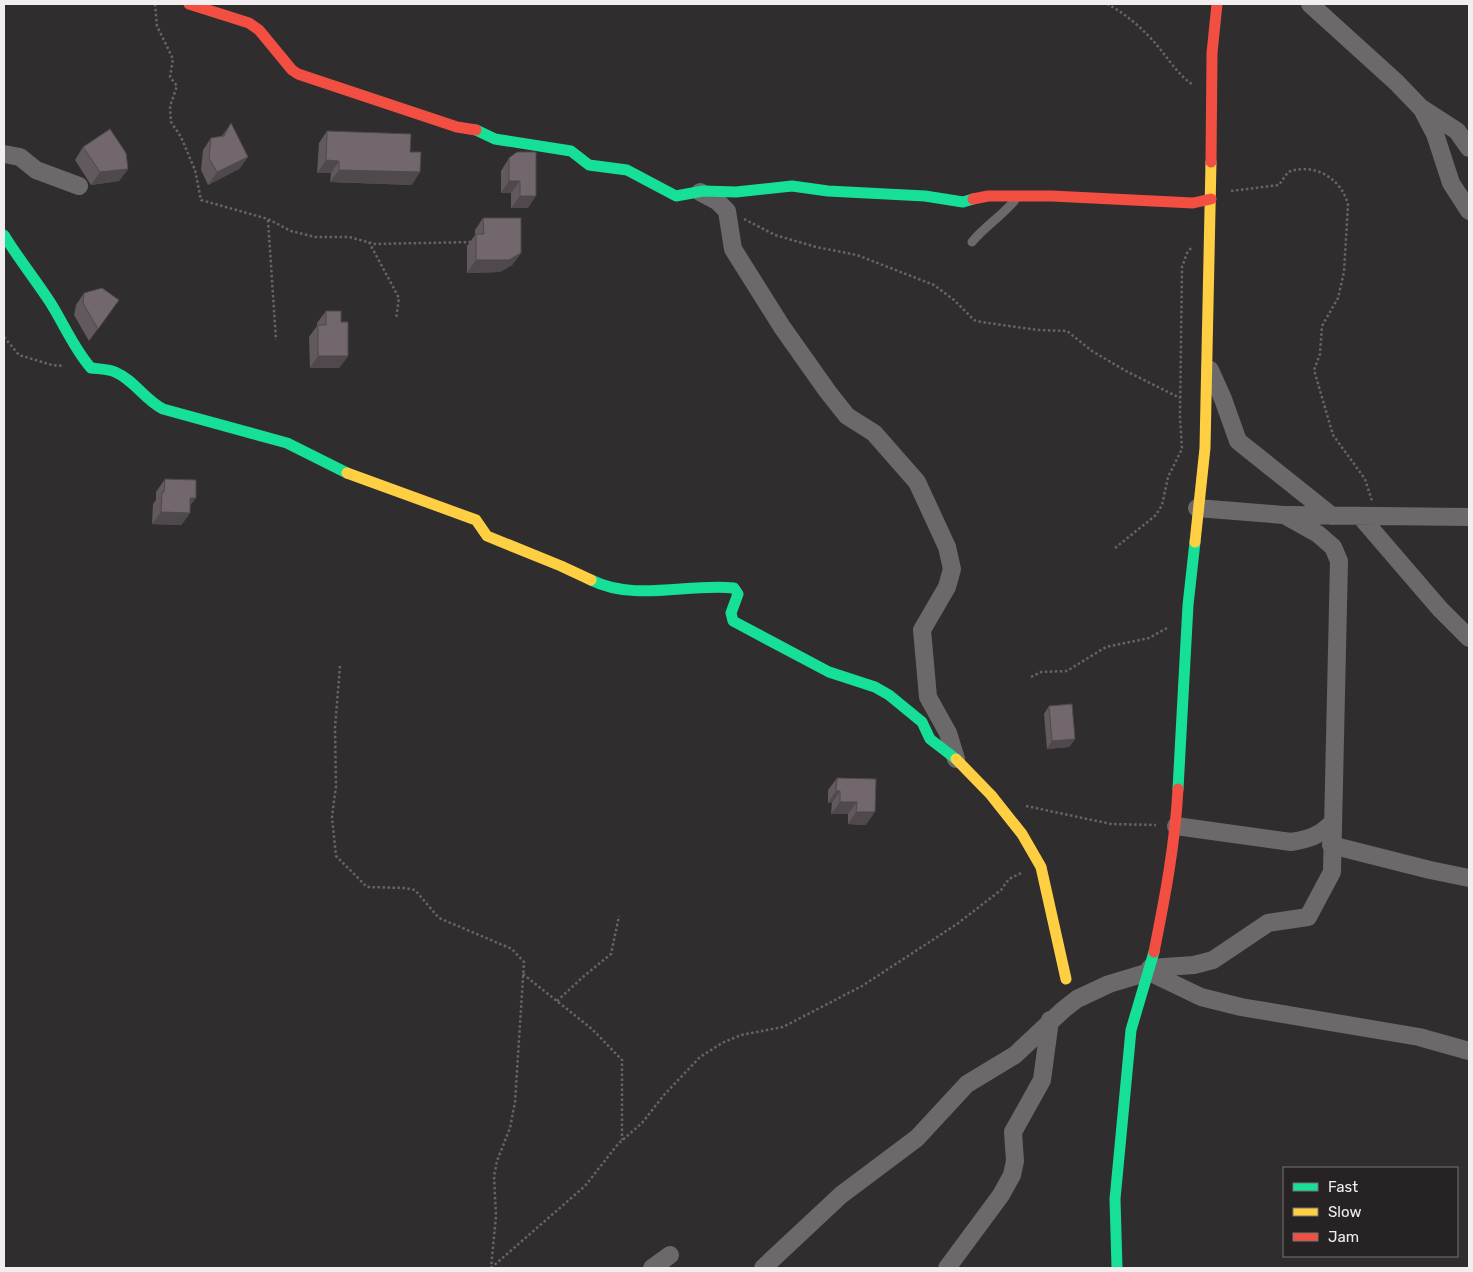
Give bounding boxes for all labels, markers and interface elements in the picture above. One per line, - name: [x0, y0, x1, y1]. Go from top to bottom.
- legend: [1283, 1167, 1458, 1257]
- text: Fast: [1328, 1178, 1358, 1196]
- text: Slow: [1328, 1203, 1361, 1221]
- text: Jam: [1328, 1228, 1359, 1246]

